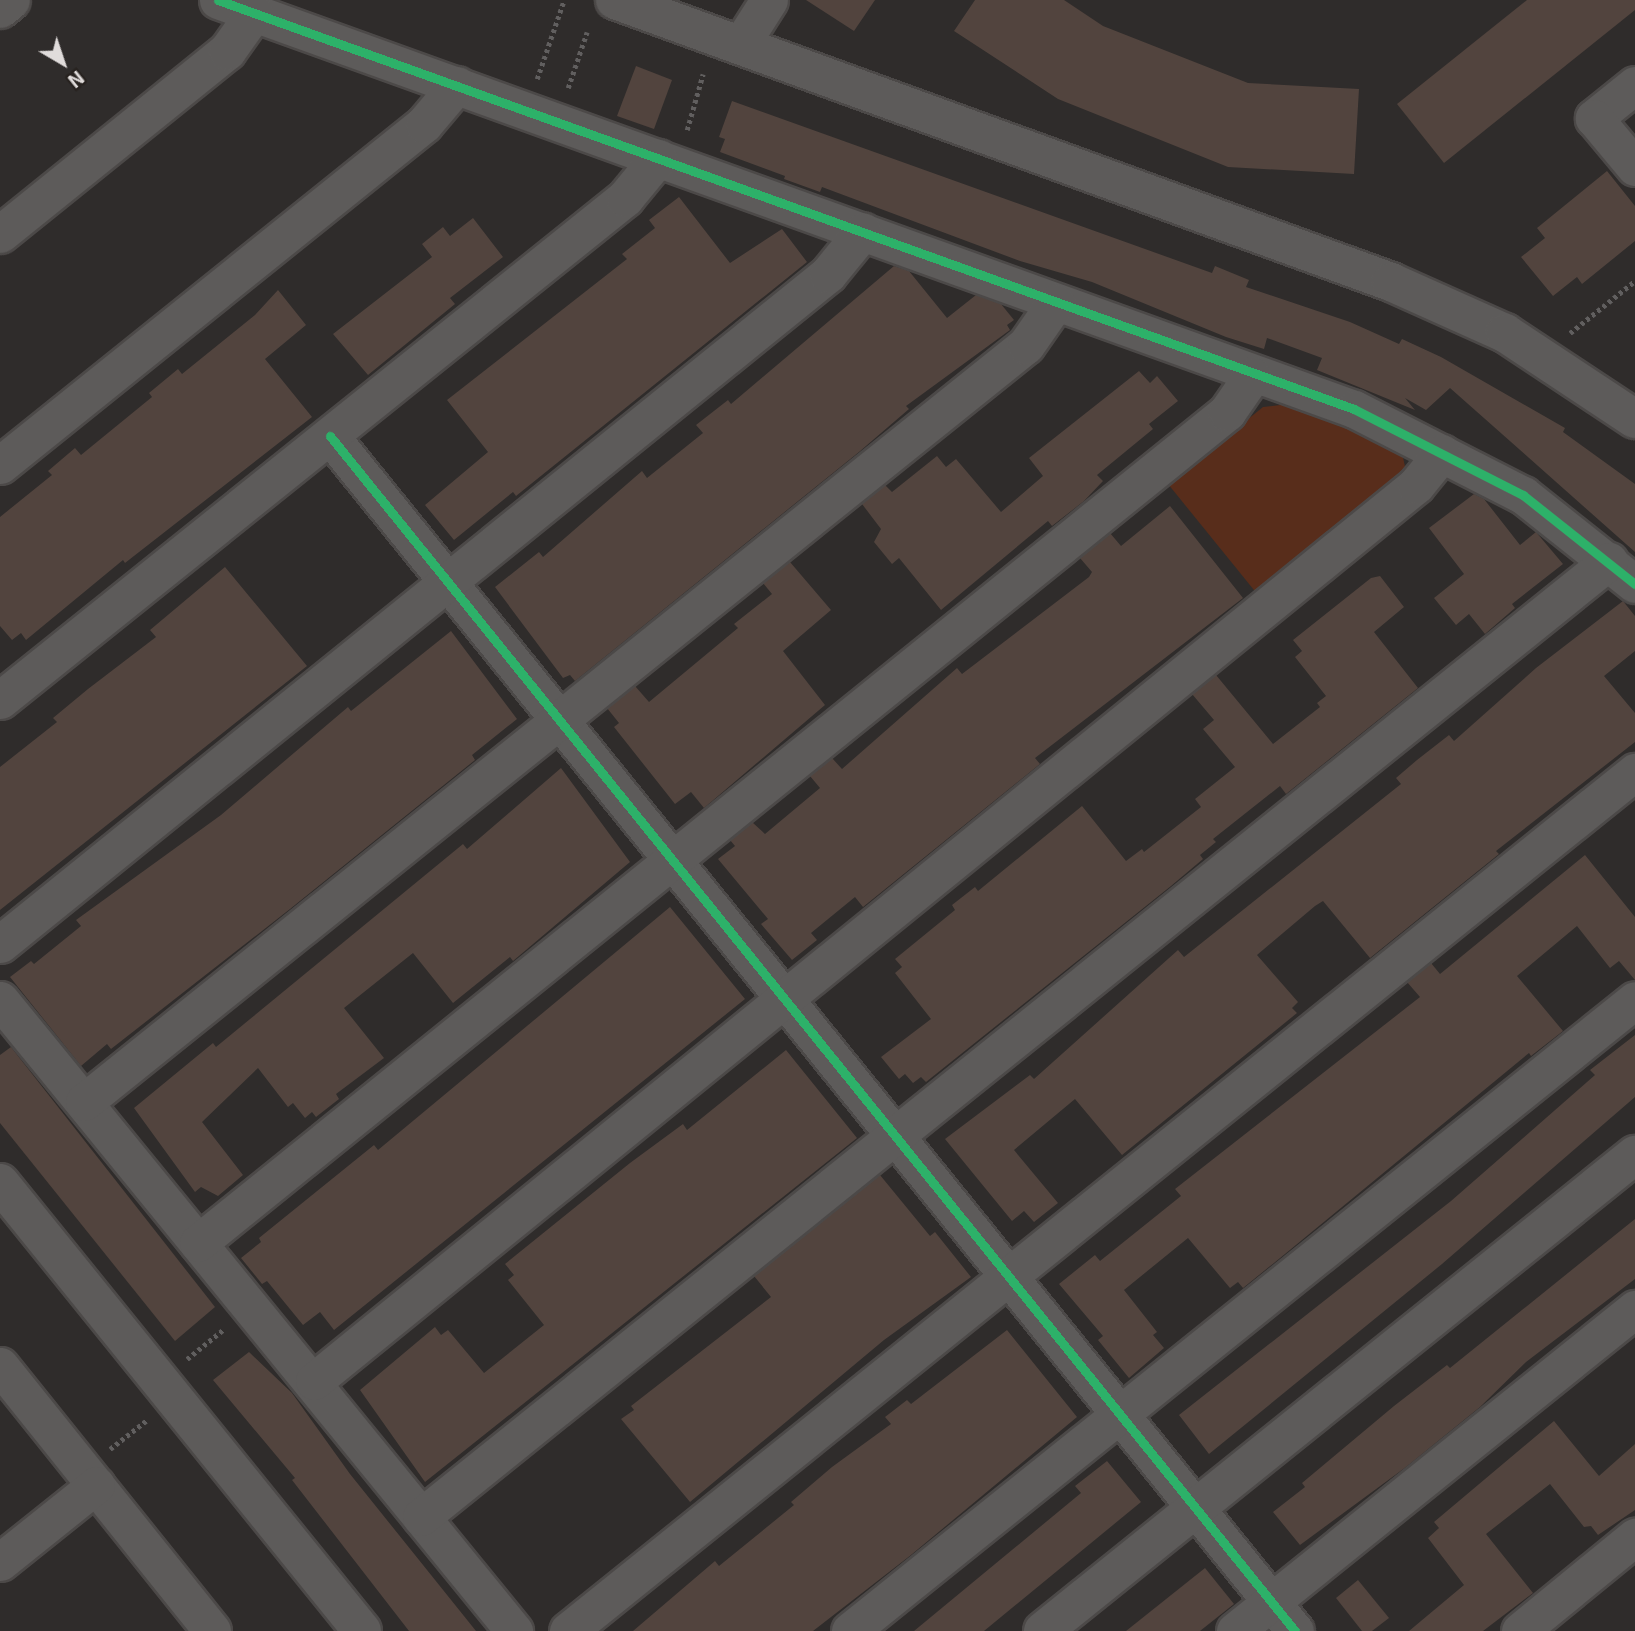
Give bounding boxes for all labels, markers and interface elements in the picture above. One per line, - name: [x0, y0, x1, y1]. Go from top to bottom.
- north arrow: [28, 28, 98, 98]
- text: N: [64, 66, 89, 93]

